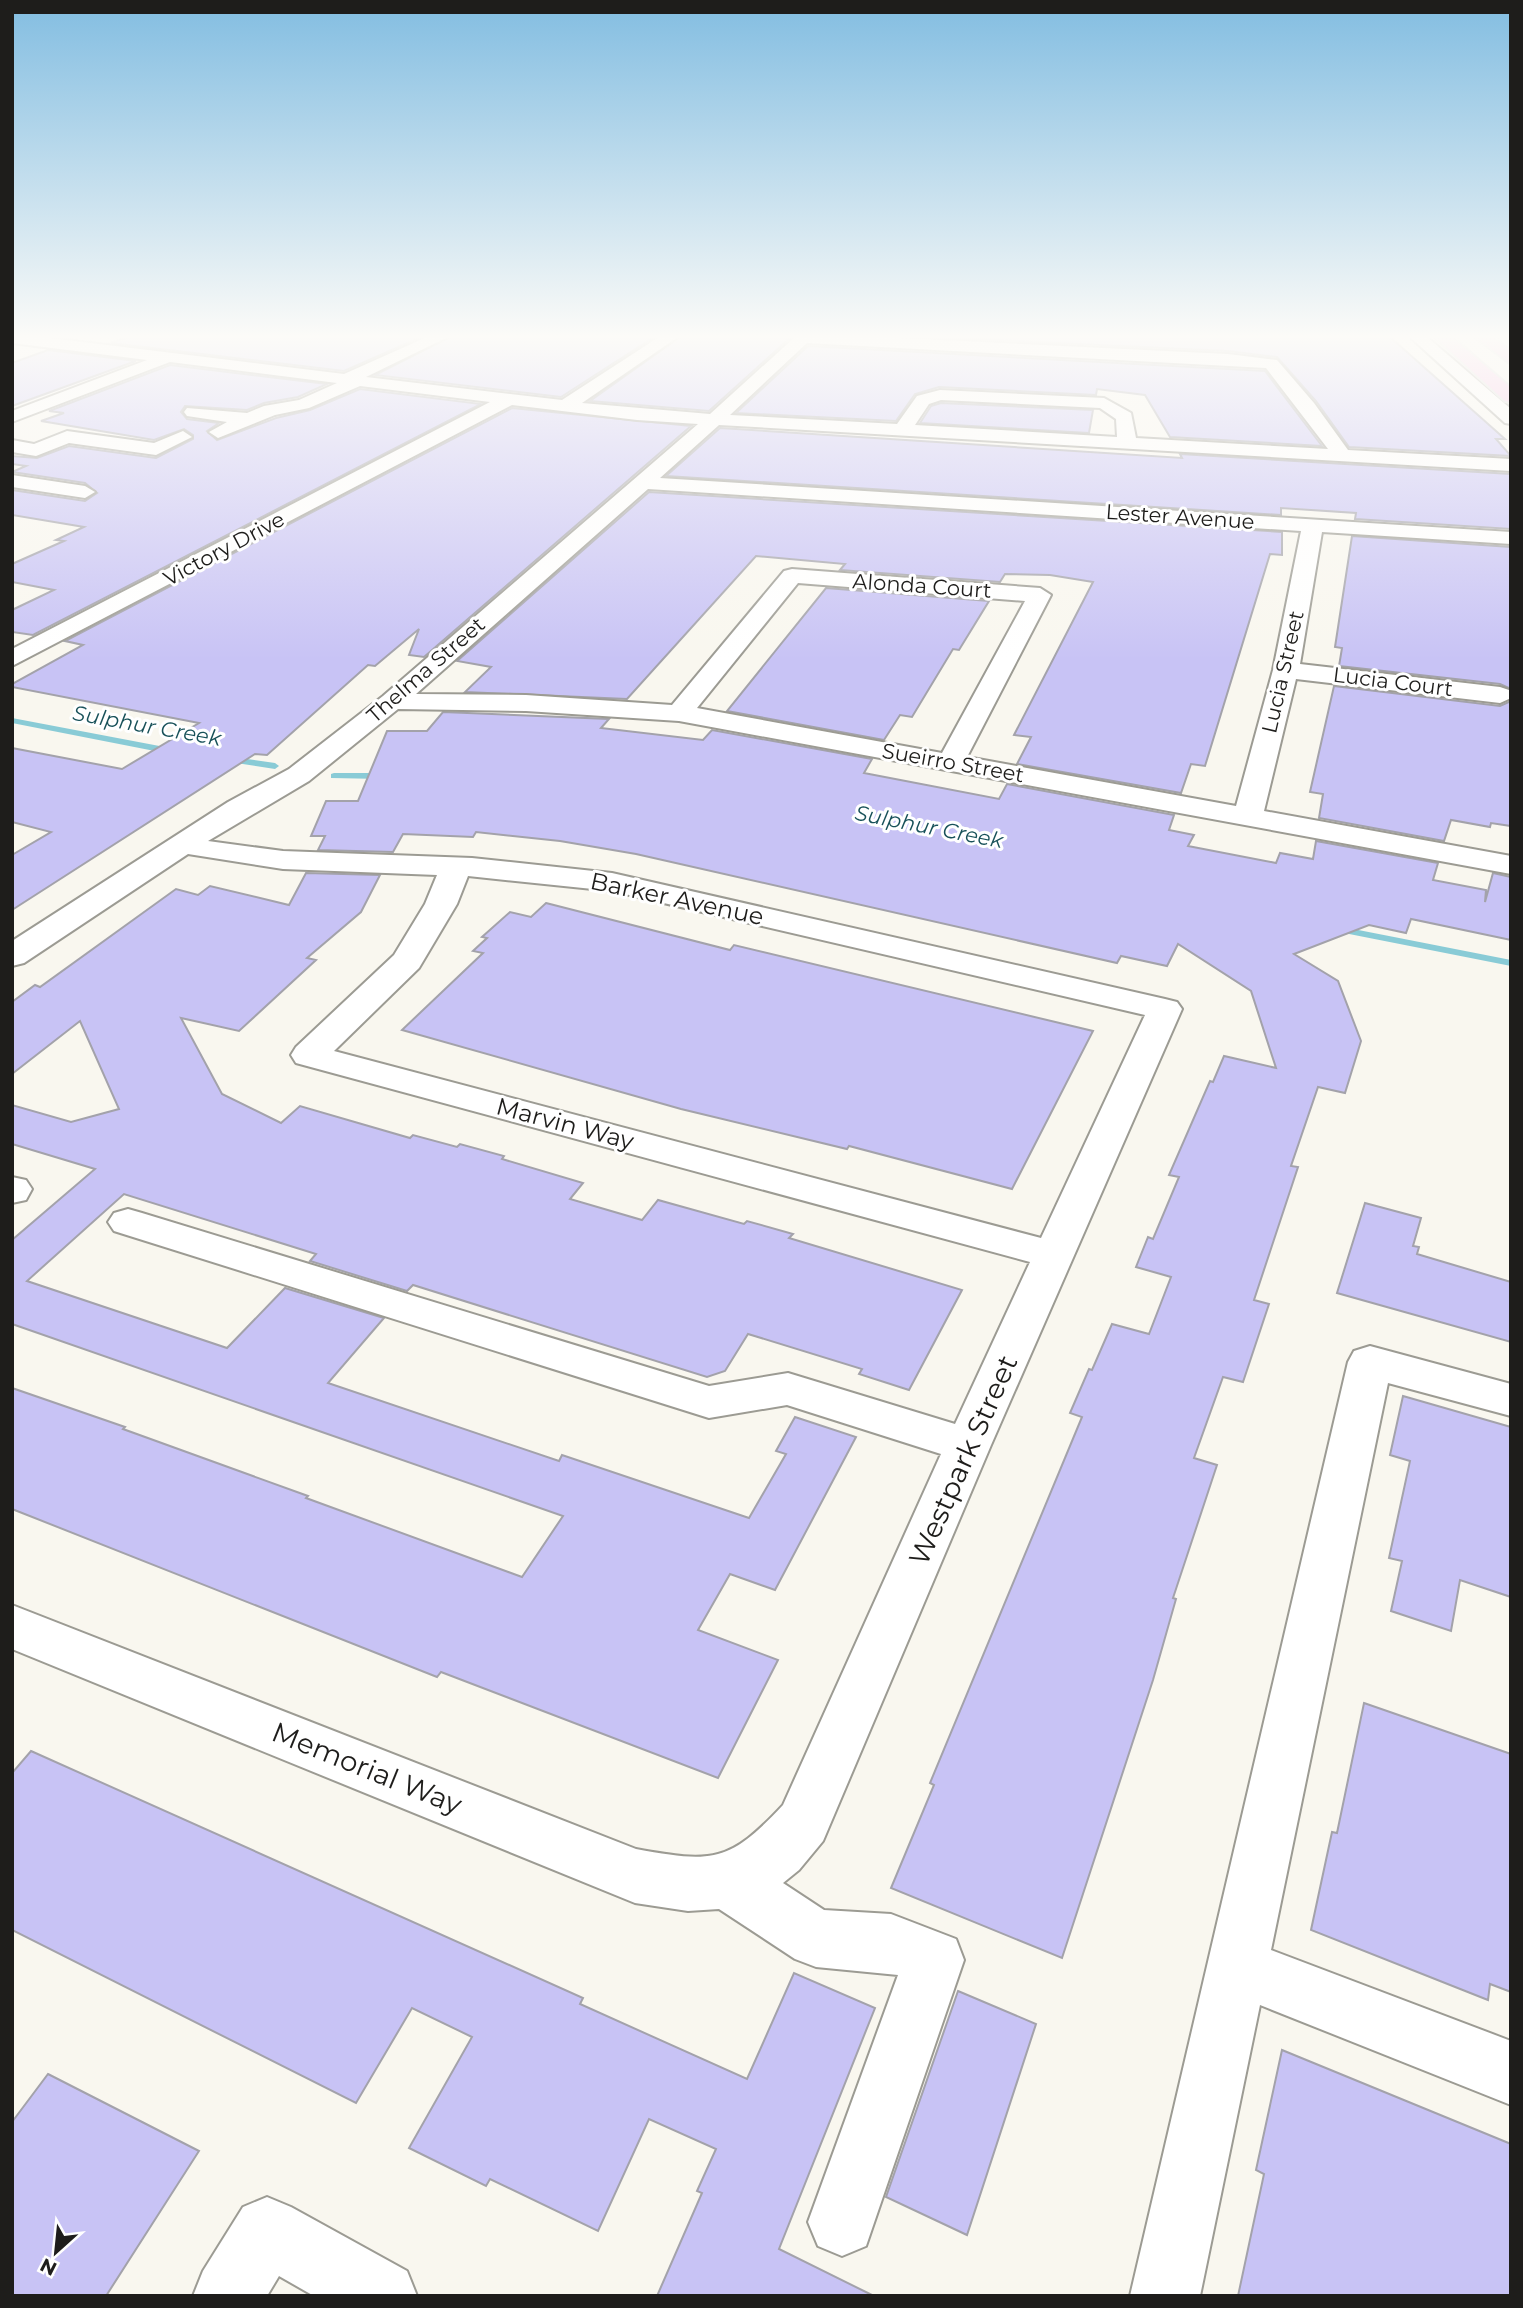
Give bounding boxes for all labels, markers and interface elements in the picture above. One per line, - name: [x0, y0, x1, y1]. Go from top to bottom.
- street label: Lester Avenue: [1105, 499, 1255, 534]
- street label: Victory Drive: [159, 506, 289, 591]
- street label: Alonda Court: [852, 568, 992, 603]
- street label: Lucia Street: [1256, 608, 1309, 736]
- street label: Thelma Street: [362, 612, 490, 728]
- street label: Lucia Court: [1332, 662, 1454, 701]
- water label: Sulphur Creek: [71, 700, 225, 751]
- street label: Sueirro Street: [880, 738, 1026, 787]
- water label: Sulphur Creek: [853, 800, 1007, 853]
- street label: Barker Avenue: [588, 866, 766, 931]
- street label: Marvin Way: [493, 1091, 637, 1156]
- street label: Westpark Street: [901, 1350, 1025, 1570]
- street label: Memorial Way: [267, 1714, 468, 1822]
- north arrow: [21, 2217, 91, 2287]
- text: N: [36, 2253, 61, 2280]

